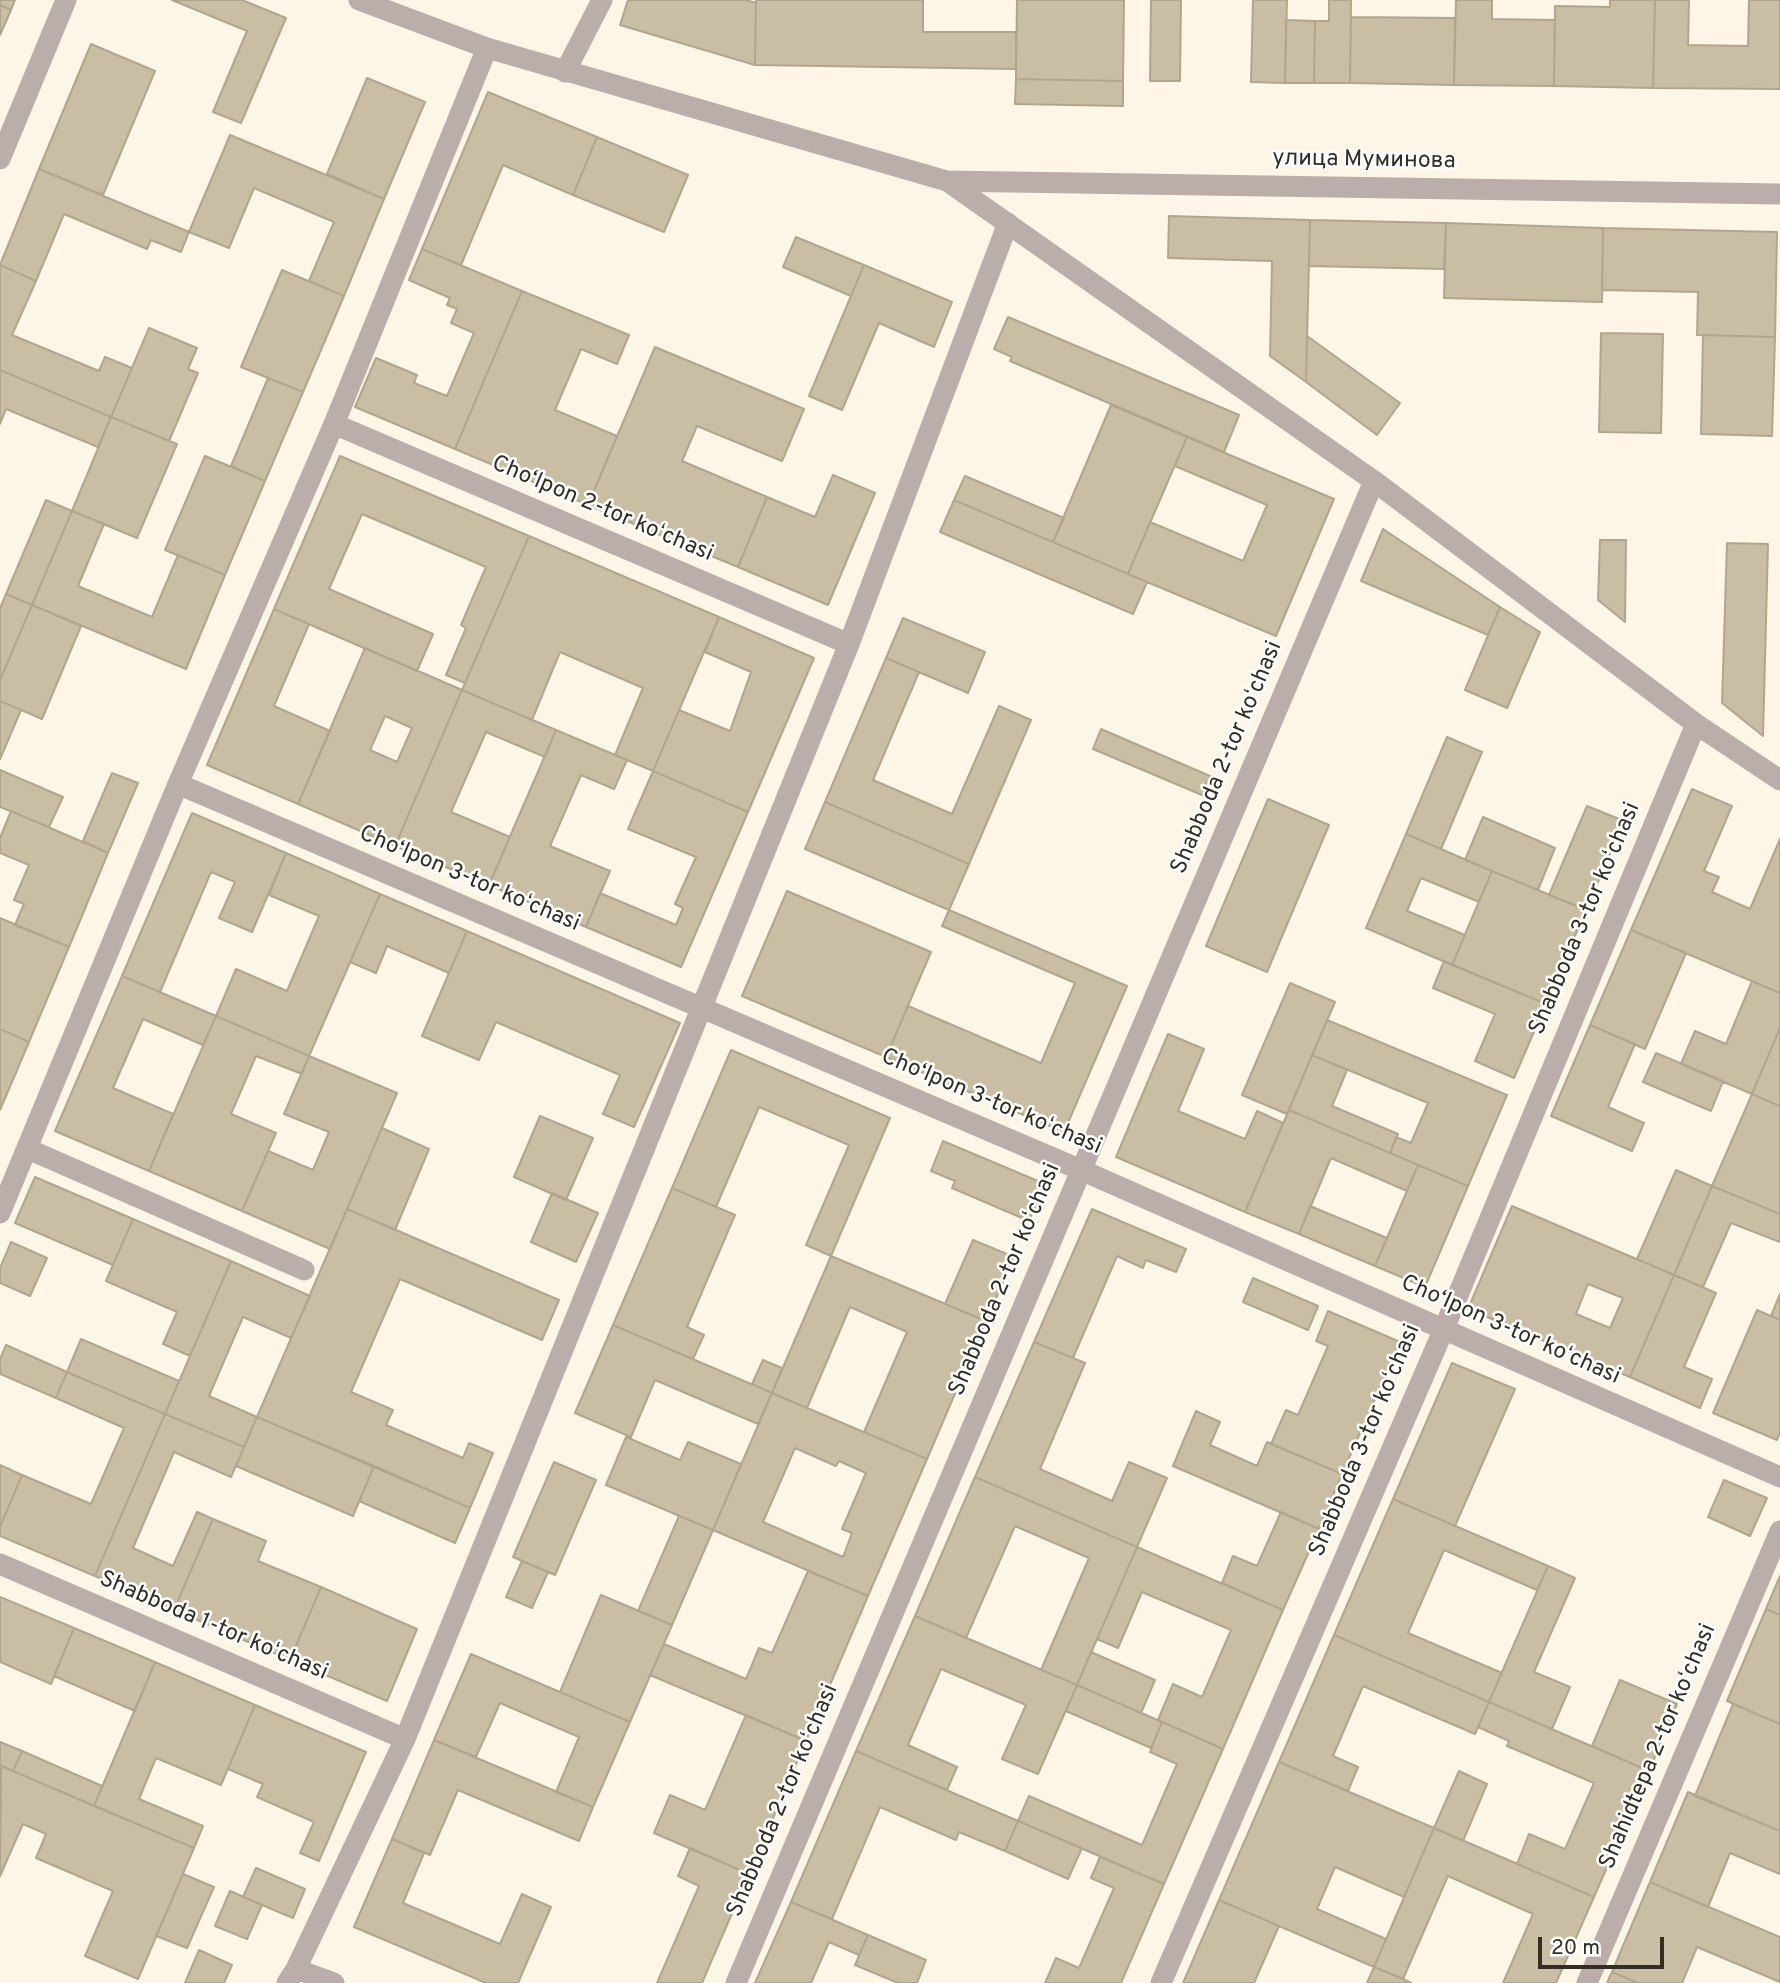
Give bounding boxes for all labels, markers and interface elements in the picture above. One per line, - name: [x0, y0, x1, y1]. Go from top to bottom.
- street label: улица Муминова: [1272, 146, 1456, 176]
- street label: Cho‘lpon 2-tor koʻchasi: [487, 451, 717, 569]
- street label: Shabboda 2-tor koʻchasi: [1166, 637, 1290, 879]
- street label: Shabboda 3-tor koʻchasi: [1525, 799, 1647, 1039]
- street label: Cho‘lpon 3-tor koʻchasi: [354, 821, 584, 939]
- street label: Cho‘lpon 3-tor koʻchasi: [876, 1044, 1106, 1162]
- street label: Shabboda 2-tor koʻchasi: [944, 1159, 1068, 1401]
- street label: Cho‘lpon 3-tor koʻchasi: [1396, 1270, 1624, 1392]
- street label: Shabboda 3-tor koʻchasi: [1305, 1321, 1427, 1561]
- street label: Shabboda 1-tor koʻchasi: [95, 1566, 331, 1688]
- street label: Shahidtepa 2-tor koʻchasi: [1595, 1620, 1723, 1874]
- street label: Shabboda 2-tor koʻchasi: [722, 1680, 846, 1922]
- scale bar: [1542, 1924, 1668, 1968]
- text: 20 m: [1551, 1935, 1600, 1962]

